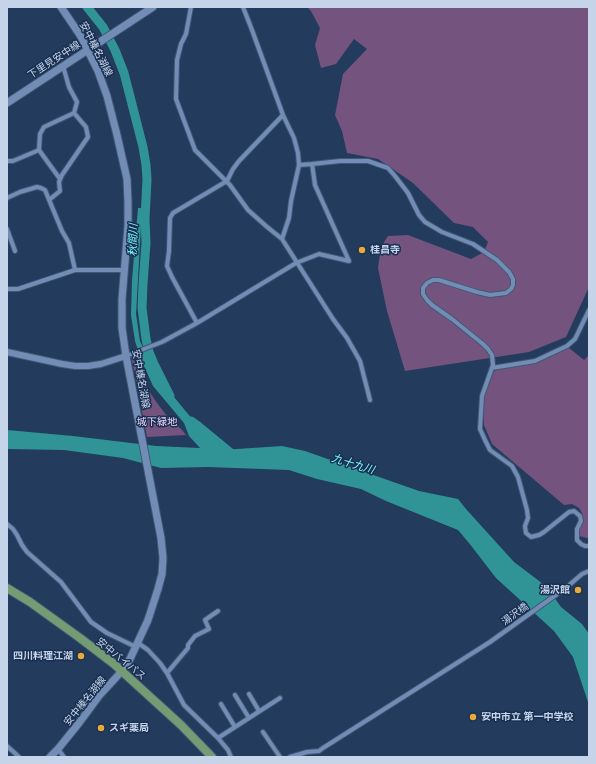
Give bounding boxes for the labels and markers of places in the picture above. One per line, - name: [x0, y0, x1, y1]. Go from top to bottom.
- place label: 桂昌寺: [370, 244, 400, 256]
- marker: 桂昌寺: [357, 245, 367, 255]
- place label: 湯沢館: [540, 584, 570, 596]
- marker: 湯沢館: [573, 585, 583, 595]
- place label: 四川料理江湖: [13, 650, 73, 662]
- marker: 四川料理江湖: [76, 651, 86, 661]
- place label: 安中市立 第一中学校: [481, 711, 573, 723]
- marker: 安中市立 第一中学校: [468, 712, 478, 722]
- place label: スギ薬局: [109, 722, 149, 734]
- marker: スギ薬局: [96, 723, 106, 733]

